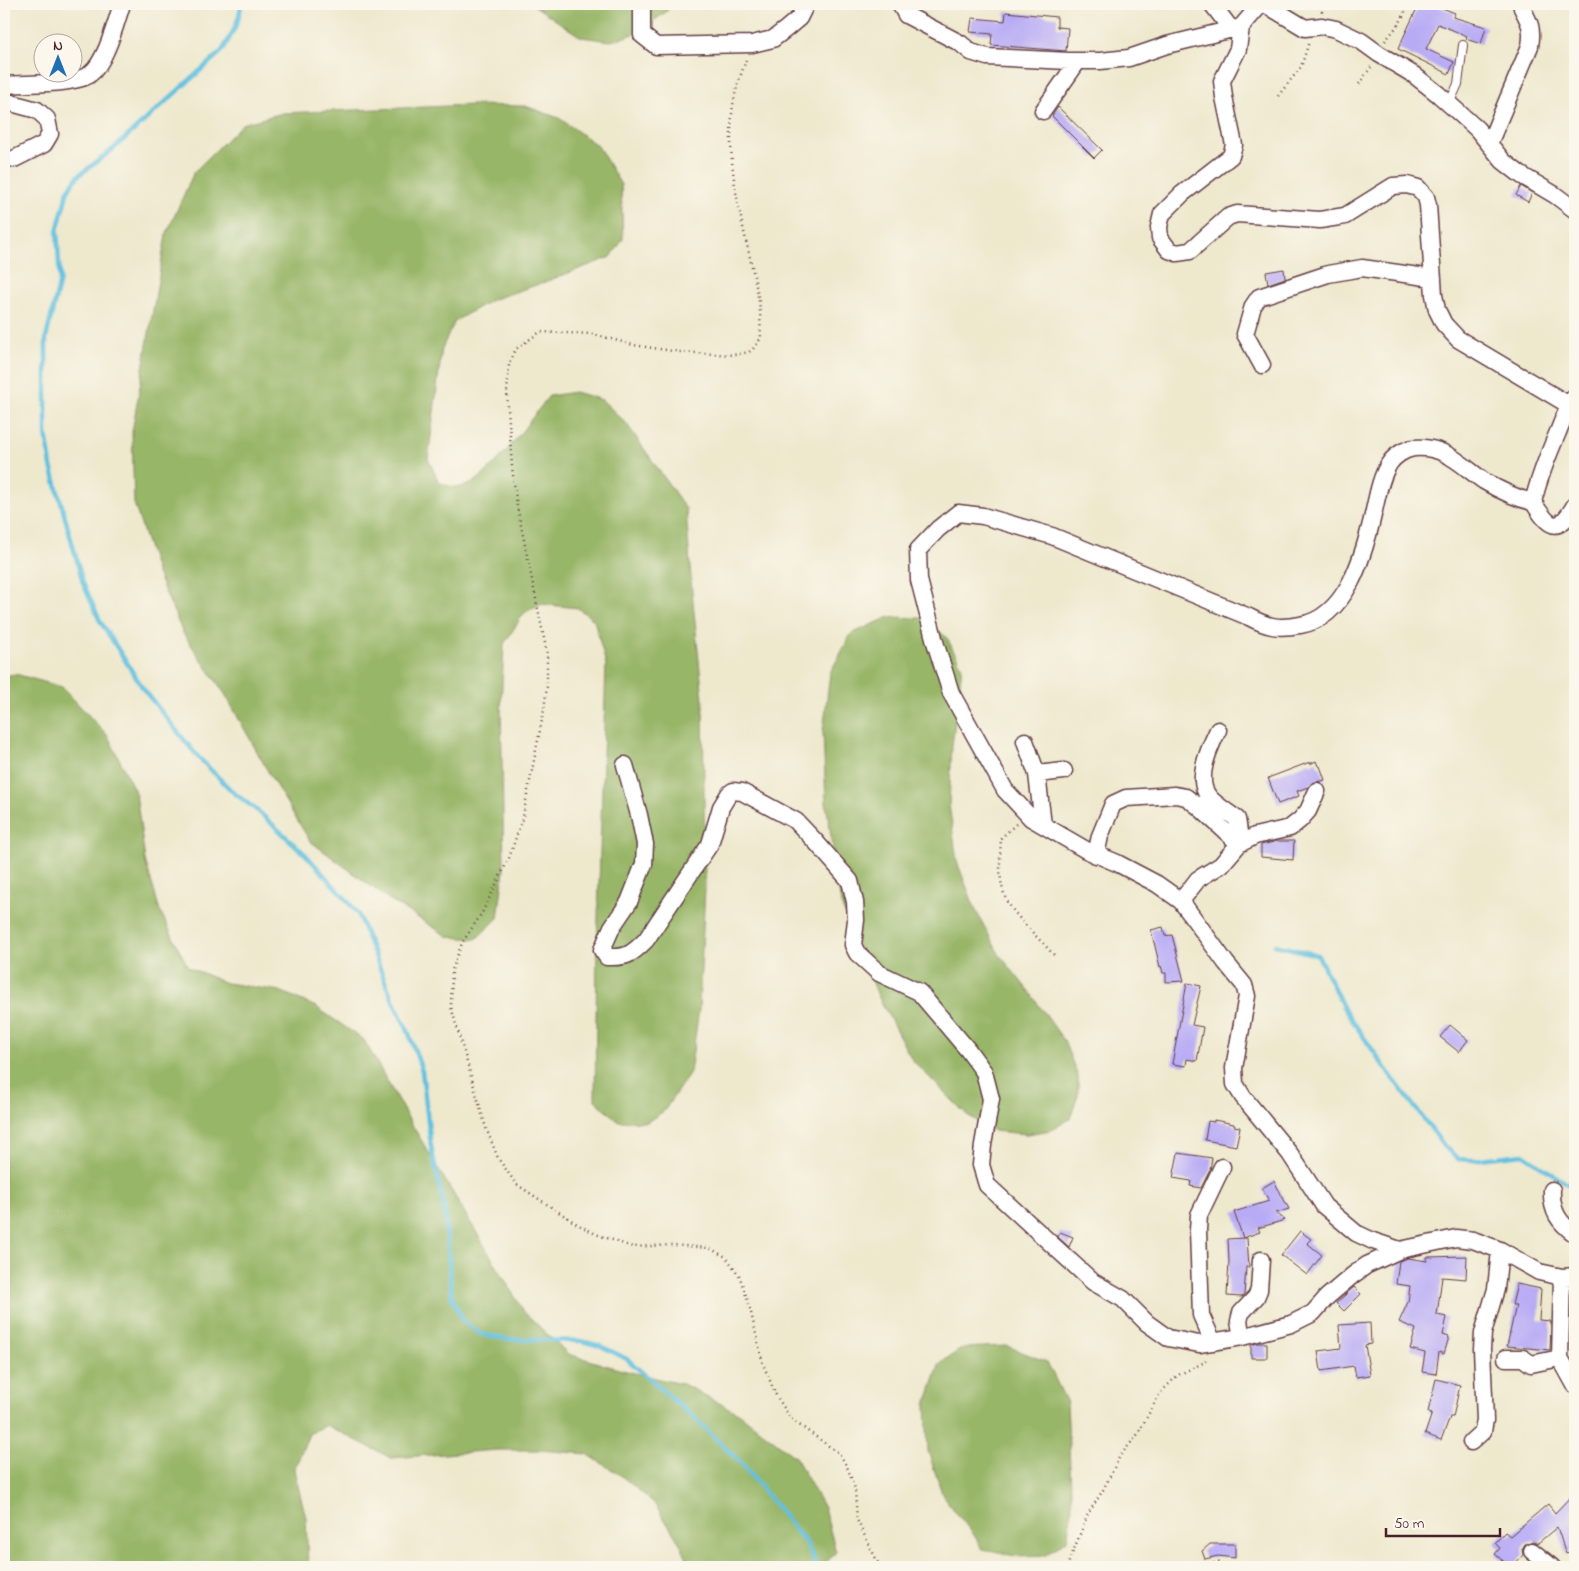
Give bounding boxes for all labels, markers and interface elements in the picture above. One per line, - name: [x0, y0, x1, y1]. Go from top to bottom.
- north arrow: [32, 32, 82, 82]
- text: N: [53, 36, 63, 57]
- scale bar: [1386, 1506, 1500, 1538]
- text: 50 m: [1394, 1513, 1425, 1535]

